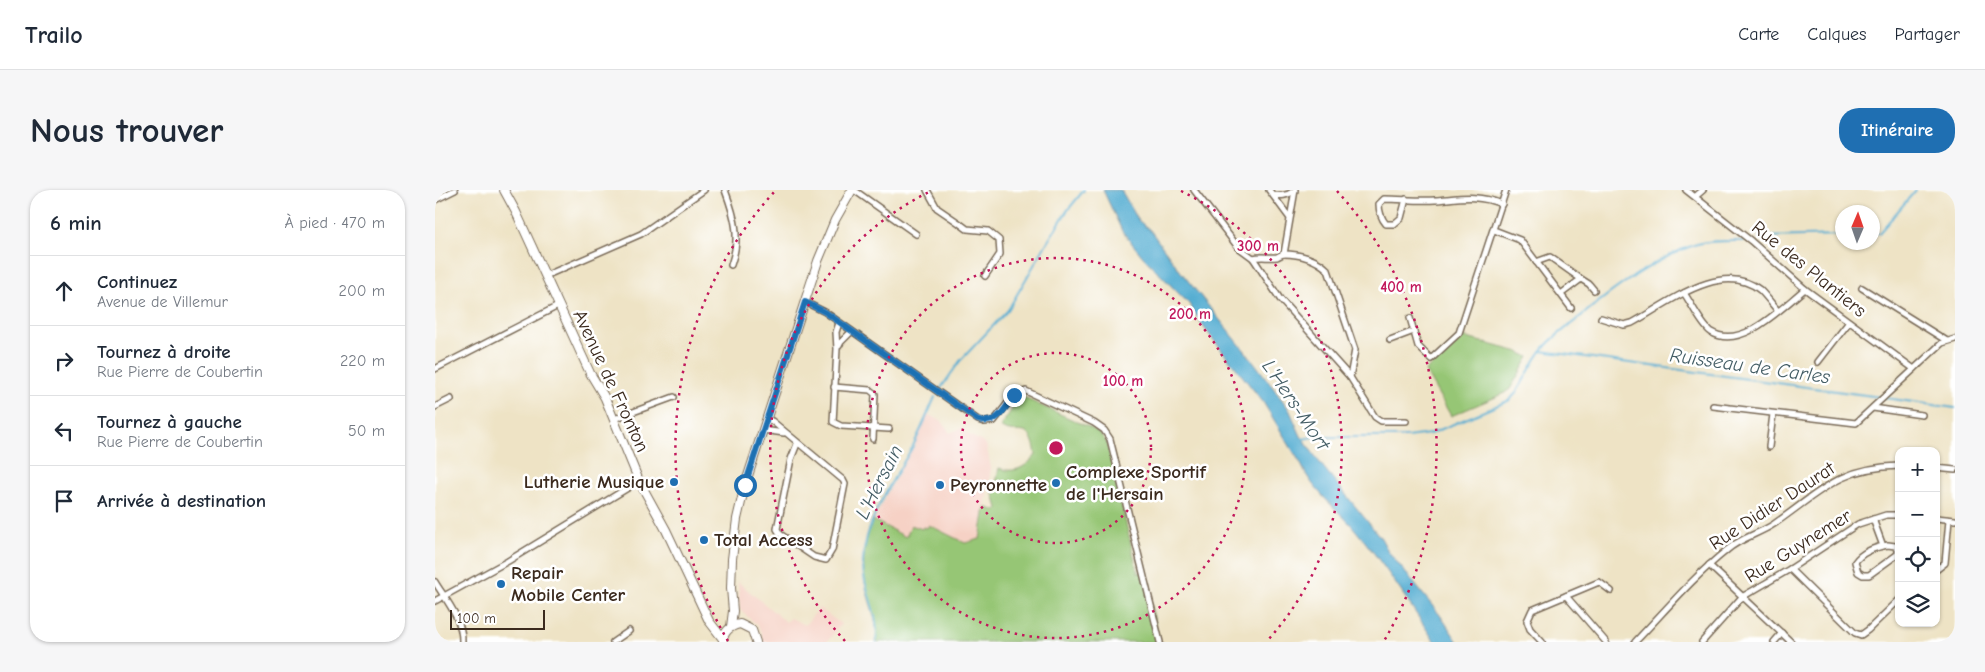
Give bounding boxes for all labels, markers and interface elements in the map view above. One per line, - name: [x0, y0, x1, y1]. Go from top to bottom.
- text: Trailo: [25, 21, 83, 49]
- text: Carte: [1738, 24, 1779, 45]
- text: Calques: [1807, 24, 1867, 45]
- text: Partager: [1895, 24, 1960, 45]
- button: Itinéraire: [1839, 108, 1955, 153]
- text: Nous trouver: [30, 110, 223, 151]
- north arrow: [1835, 205, 1880, 250]
- text: 6 min: [50, 211, 102, 235]
- text: À pied · 470 m: [285, 214, 385, 232]
- street label: Rue des Plantiers: [1747, 216, 1871, 322]
- text: 300 m: [1237, 237, 1279, 255]
- text: Continuez: [97, 271, 177, 293]
- icon: ahead: [50, 277, 78, 305]
- text: 400 m: [1380, 278, 1422, 296]
- text: 200 m: [339, 282, 385, 300]
- text: Avenue de Villemur: [97, 293, 228, 311]
- text: 200 m: [1169, 305, 1211, 323]
- street label: Avenue de Fronton: [568, 306, 654, 456]
- text: Tournez à droite: [97, 341, 231, 363]
- water label: Ruisseau de Carles: [1668, 343, 1832, 389]
- icon: right: [50, 347, 78, 375]
- text: 220 m: [340, 352, 385, 370]
- water label: L'Hers-Mort: [1257, 355, 1336, 456]
- text: Rue Pierre de Coubertin: [97, 363, 263, 381]
- text: 100 m: [1103, 372, 1143, 390]
- route end: [1003, 384, 1026, 407]
- text: Tournez à gauche: [97, 411, 242, 433]
- icon: left: [50, 417, 78, 445]
- text: 50 m: [348, 422, 385, 440]
- text: Rue Pierre de Coubertin: [97, 433, 263, 451]
- centre of rings: [1047, 439, 1065, 457]
- water label: L'Hersain: [851, 441, 907, 523]
- map controls: [1895, 447, 1940, 627]
- button: +: [1895, 447, 1940, 492]
- street label: Rue Didier Daurat: [1705, 457, 1839, 555]
- place label: Complexe Sportif de l'Hersain: [1066, 461, 1207, 505]
- place label: Lutherie Musique: [524, 471, 664, 493]
- route start: [734, 474, 757, 497]
- place label: Peyronnette: [950, 474, 1047, 496]
- marker: Lutherie Musique: [668, 476, 680, 488]
- marker: Complexe Sportif de l'Hersain: [1050, 477, 1062, 489]
- marker: Peyronnette: [934, 479, 946, 491]
- icon: arrive: [50, 487, 78, 515]
- text: Arrivée à destination: [97, 490, 266, 512]
- button: −: [1895, 492, 1940, 537]
- street label: Rue Guynemer: [1741, 504, 1856, 588]
- place label: Total Access: [714, 529, 813, 551]
- marker: Total Access: [698, 534, 710, 546]
- button: locate: [1895, 537, 1940, 582]
- place label: Repair Mobile Center: [511, 562, 625, 606]
- marker: Repair Mobile Center: [495, 578, 507, 590]
- button: layers: [1895, 582, 1940, 627]
- scale bar: [450, 607, 545, 630]
- text: 100 m: [457, 610, 496, 627]

